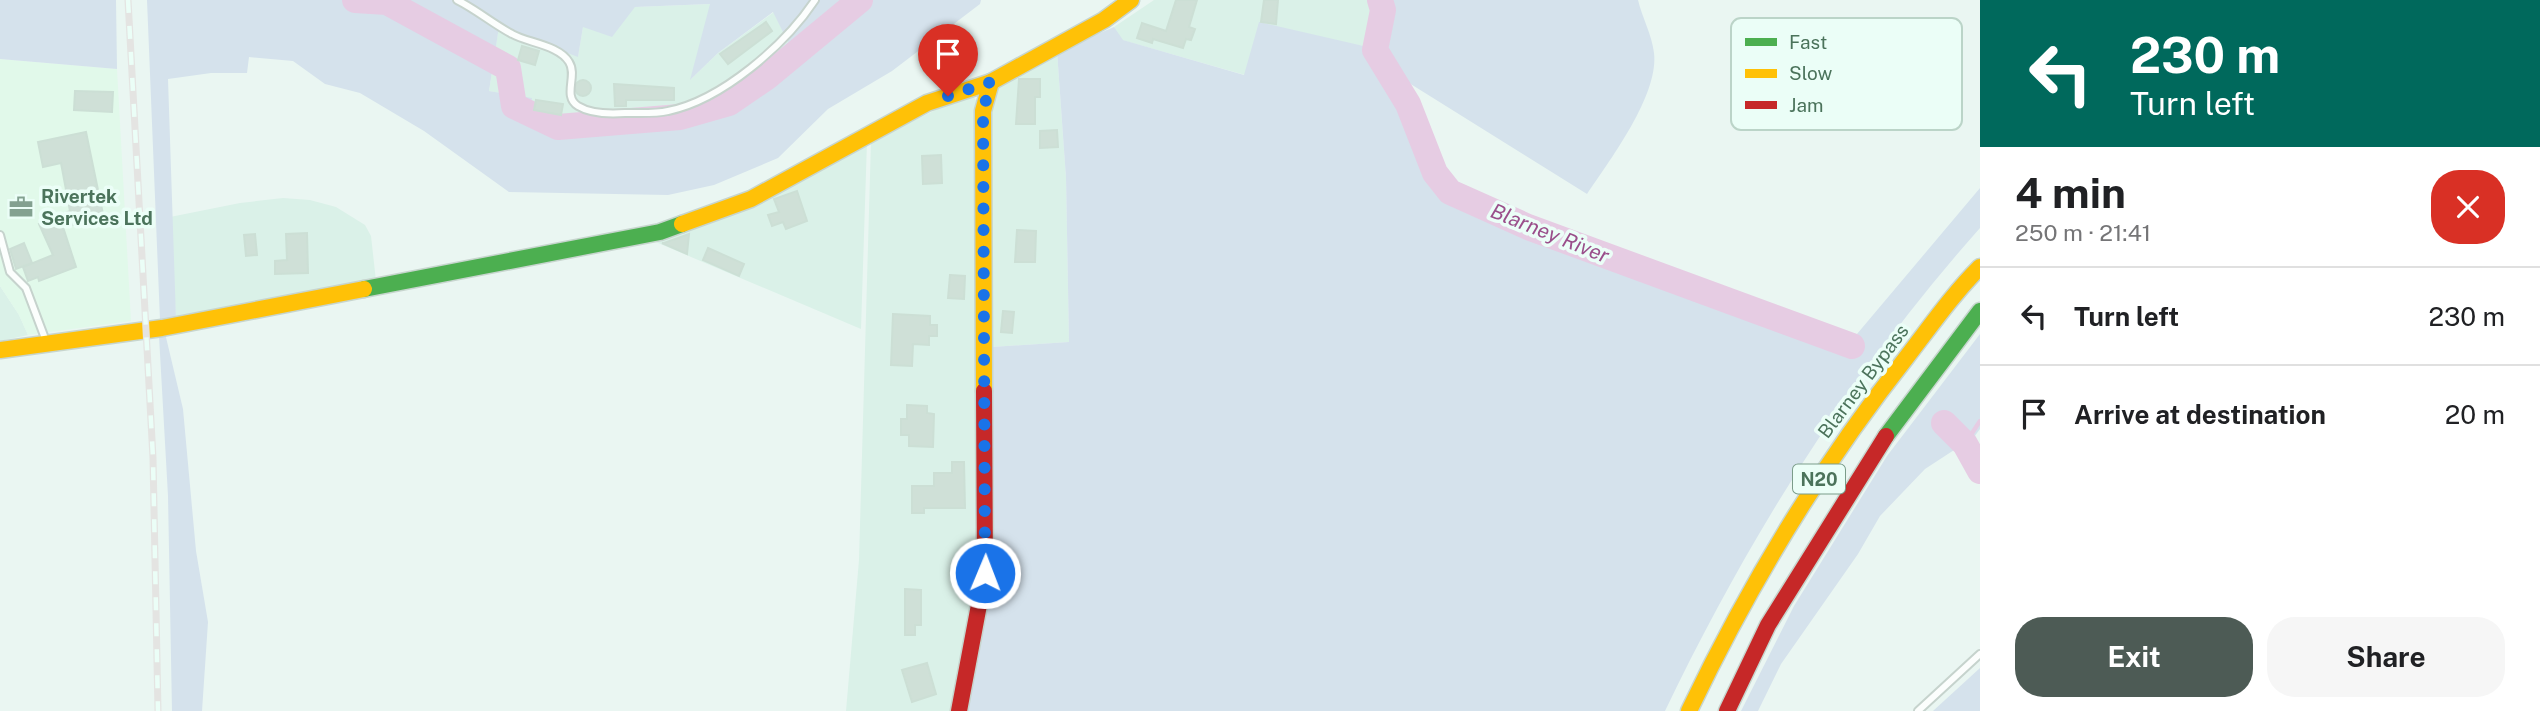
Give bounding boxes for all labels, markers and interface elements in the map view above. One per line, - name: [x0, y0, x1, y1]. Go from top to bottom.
- legend: [1731, 18, 1962, 130]
- pin: [918, 24, 978, 96]
- text: 230 m: [2130, 26, 2280, 84]
- icon: left: [2015, 28, 2106, 119]
- text: Fast: [1789, 31, 1827, 53]
- icon: arrive: [929, 35, 967, 73]
- text: Slow: [1789, 62, 1833, 84]
- text: Turn left: [2130, 85, 2255, 122]
- text: Jam: [1789, 94, 1823, 116]
- text: 4 min: [2015, 168, 2126, 217]
- button: close: [2431, 170, 2505, 244]
- place label: Rivertek Services Ltd: [41, 185, 153, 229]
- office icon: Rivertek Services Ltd: [7, 193, 35, 221]
- water label: Blarney River: [1487, 198, 1614, 268]
- text: 250 m · 21:41: [2015, 219, 2151, 246]
- icon: left: [2015, 297, 2053, 335]
- text: Turn left: [2074, 301, 2179, 332]
- text: 230 m: [2429, 301, 2505, 332]
- street label: Blarney Bypass: [1813, 320, 1913, 442]
- icon: arrive: [2015, 395, 2053, 433]
- text: Arrive at destination: [2074, 399, 2326, 430]
- text: 20 m: [2445, 399, 2505, 430]
- road number: N20: [1793, 464, 1845, 494]
- position arrow: [948, 536, 1022, 610]
- button: Exit: [2015, 617, 2253, 697]
- button: Share: [2267, 617, 2505, 697]

